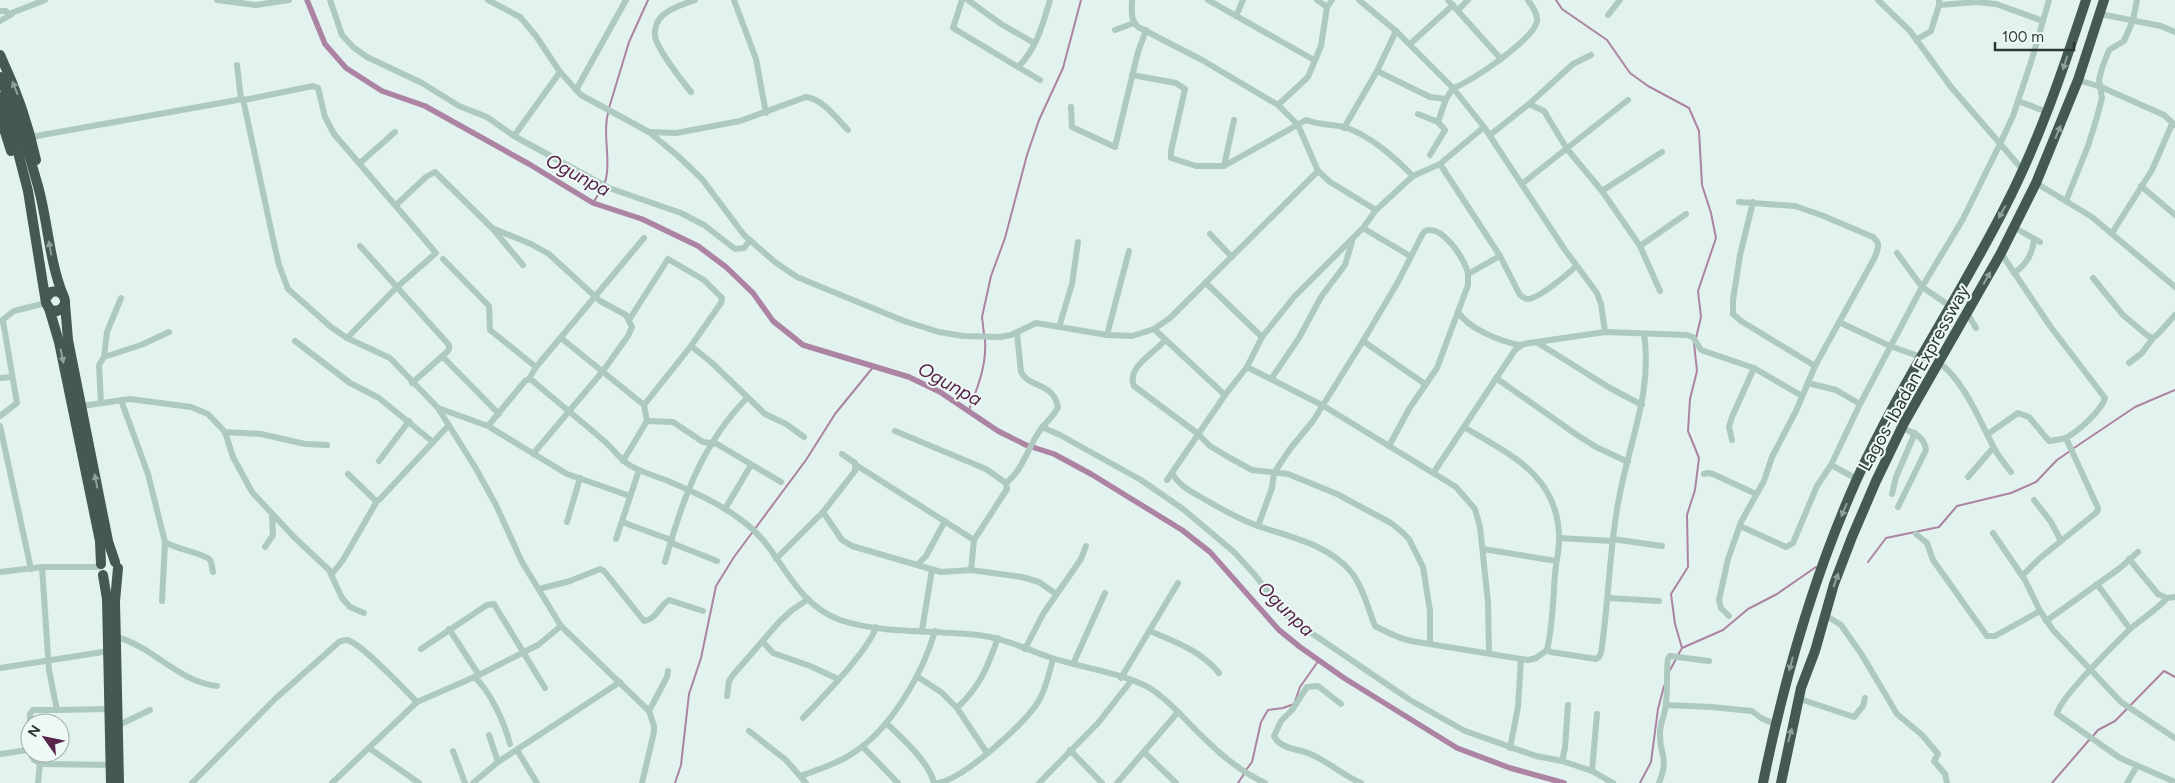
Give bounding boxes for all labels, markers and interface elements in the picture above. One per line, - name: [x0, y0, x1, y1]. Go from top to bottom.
- scale bar: [1995, 20, 2074, 52]
- text: 100 m: [2002, 28, 2044, 46]
- one-way arrow: [2061, 56, 2069, 71]
- one-way arrow: [11, 80, 19, 95]
- one-way arrow: [2054, 125, 2062, 139]
- water label: Ogunpa: [542, 149, 614, 201]
- one-way arrow: [1998, 205, 2006, 220]
- one-way arrow: [46, 241, 54, 256]
- one-way arrow: [1982, 272, 1991, 285]
- street label: Lagos-Ibadan Expressway: [1854, 281, 1975, 475]
- one-way arrow: [58, 348, 66, 364]
- water label: Ogunpa: [914, 357, 986, 411]
- one-way arrow: [92, 472, 100, 488]
- one-way arrow: [1839, 503, 1847, 517]
- one-way arrow: [1833, 572, 1840, 587]
- water label: Ogunpa: [1253, 577, 1319, 641]
- one-way arrow: [1787, 656, 1795, 671]
- north arrow: [20, 713, 70, 763]
- text: N: [24, 722, 45, 740]
- one-way arrow: [1787, 728, 1795, 743]

